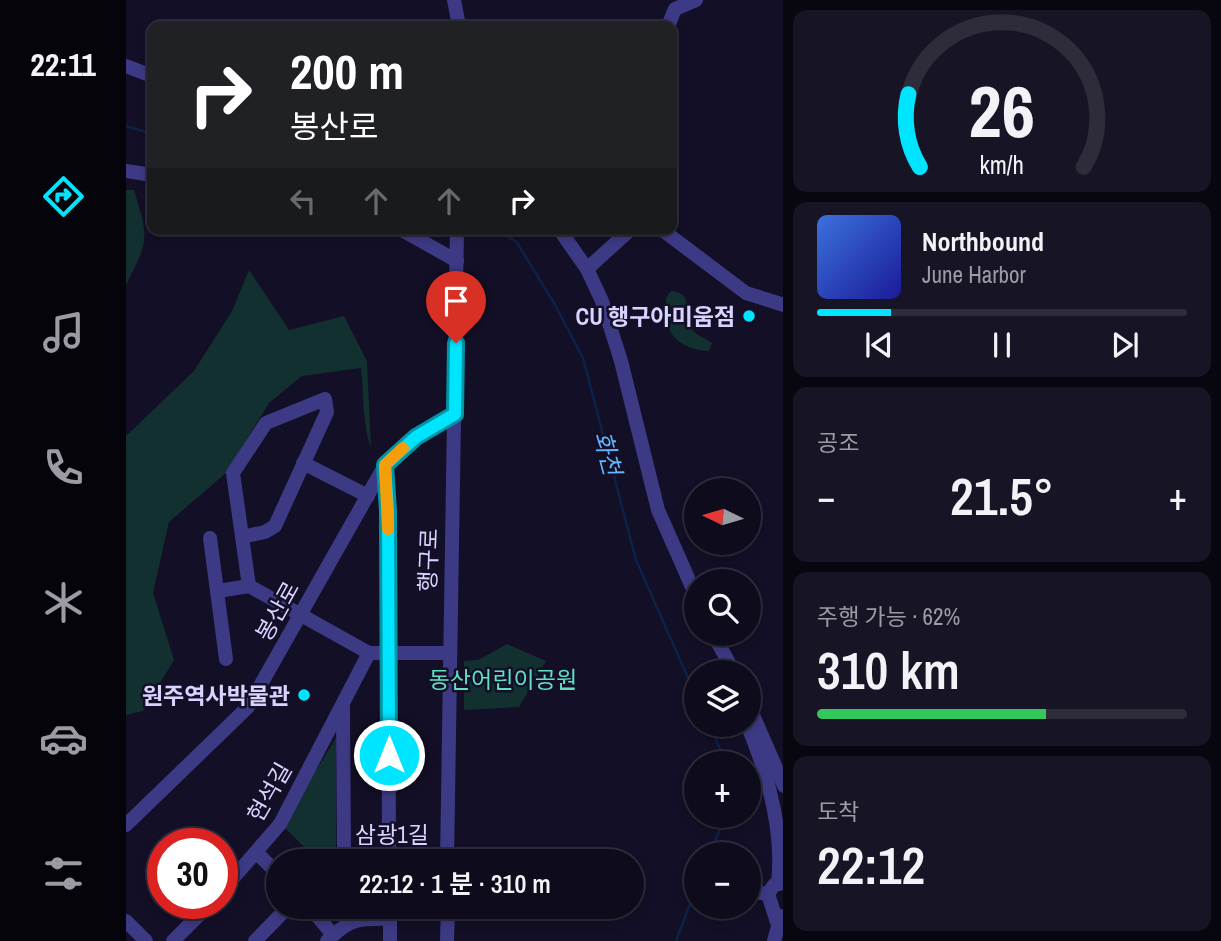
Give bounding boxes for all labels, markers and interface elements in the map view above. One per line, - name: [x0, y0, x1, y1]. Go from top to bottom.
- text: 200 m: [290, 38, 404, 104]
- text: 22:11: [30, 43, 96, 86]
- icon: right: [175, 49, 266, 140]
- text: 26: [969, 62, 1035, 160]
- text: 봉산로: [290, 105, 378, 148]
- text: km/h: [980, 148, 1024, 182]
- icon: directions: [39, 172, 88, 221]
- icon: left: [284, 182, 322, 220]
- icon: ahead: [357, 182, 395, 220]
- icon: ahead: [430, 182, 468, 220]
- icon: right: [503, 182, 541, 220]
- text: Northbound: [922, 224, 1044, 259]
- text: June Harbor: [922, 259, 1026, 290]
- pin: [426, 271, 486, 343]
- icon: arrive: [437, 282, 475, 320]
- place label: CU 행구아미움점: [576, 301, 735, 332]
- icon: music: [39, 308, 88, 357]
- marker: CU 행구아미움점: [741, 308, 757, 324]
- icon: previous: [860, 326, 898, 364]
- icon: pause: [983, 326, 1021, 364]
- icon: next: [1106, 326, 1144, 364]
- text: 공조: [817, 427, 859, 458]
- water label: 화천: [587, 428, 630, 481]
- icon: phone: [39, 443, 88, 492]
- text: 21.5°: [950, 461, 1054, 531]
- text: −: [817, 471, 835, 522]
- text: +: [1169, 471, 1187, 522]
- north arrow: [684, 478, 761, 555]
- map controls: [684, 478, 761, 919]
- street label: 행구로: [411, 528, 445, 592]
- button: search: [684, 569, 761, 646]
- street label: 봉산로: [248, 576, 306, 646]
- icon: climate: [39, 578, 88, 627]
- text: 주행 가능 · 62%: [817, 601, 960, 632]
- text: 310 km: [817, 635, 960, 705]
- button: layers: [684, 660, 761, 737]
- park label: 동산어린이공원: [429, 664, 577, 695]
- place label: 원주역사박물관: [142, 680, 290, 711]
- marker: 원주역사박물관: [296, 687, 312, 703]
- icon: car: [39, 714, 88, 763]
- position arrow: [352, 718, 426, 792]
- button: +: [684, 751, 761, 828]
- street label: 현석길: [240, 757, 298, 827]
- text: 도착: [817, 796, 859, 827]
- street label: 삼광1길: [355, 819, 429, 850]
- speed limit sign: 30: [147, 828, 238, 919]
- text: 22:12: [817, 830, 925, 900]
- button: −: [684, 842, 761, 919]
- icon: filters: [39, 849, 88, 898]
- text: 22:12 · 1 분 · 310 m: [359, 866, 551, 901]

